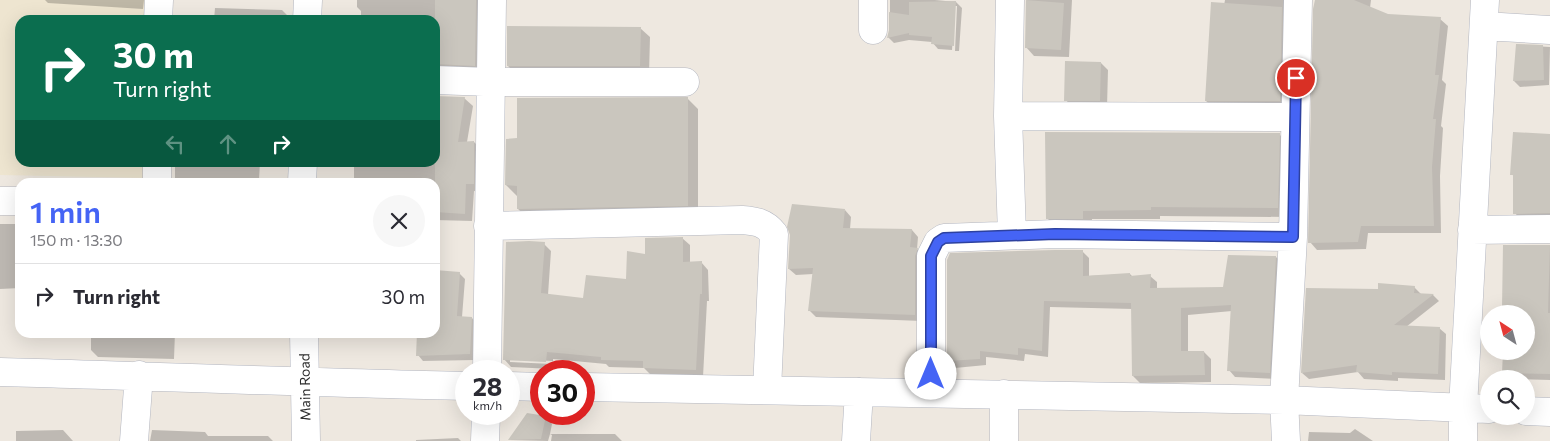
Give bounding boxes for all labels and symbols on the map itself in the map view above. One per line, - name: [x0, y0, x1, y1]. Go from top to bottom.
- pin: [1275, 57, 1317, 99]
- north arrow: [1480, 305, 1535, 360]
- position arrow: [904, 347, 956, 399]
- street label: Main Road: [295, 353, 314, 421]
- speed limit sign: 30: [530, 360, 595, 425]

